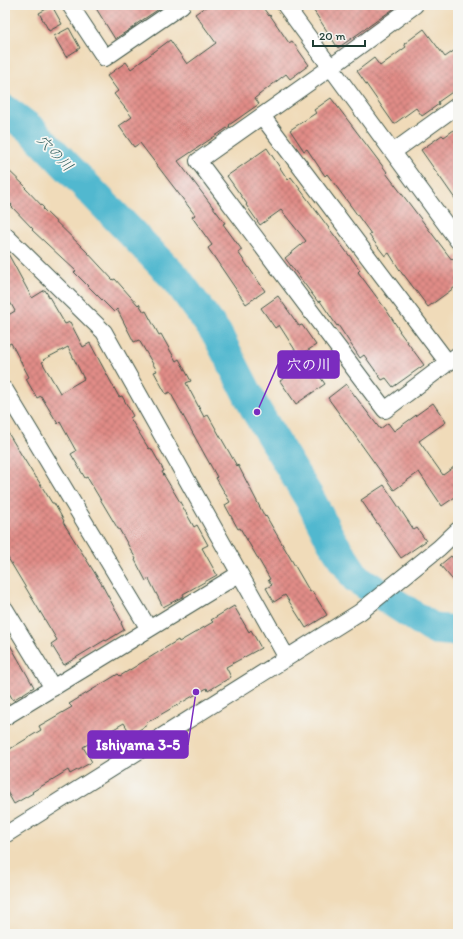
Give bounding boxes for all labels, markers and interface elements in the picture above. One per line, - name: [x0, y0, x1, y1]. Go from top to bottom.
- scale bar: [313, 22, 365, 48]
- text: 20 m: [319, 29, 346, 43]
- water label: 穴の川: [33, 131, 77, 175]
- callout: 穴の川: [278, 351, 339, 378]
- text: 穴の川: [286, 356, 332, 374]
- callout: Ishiyama 3-5: [88, 731, 188, 758]
- text: Ishiyama 3-5: [96, 736, 180, 755]

